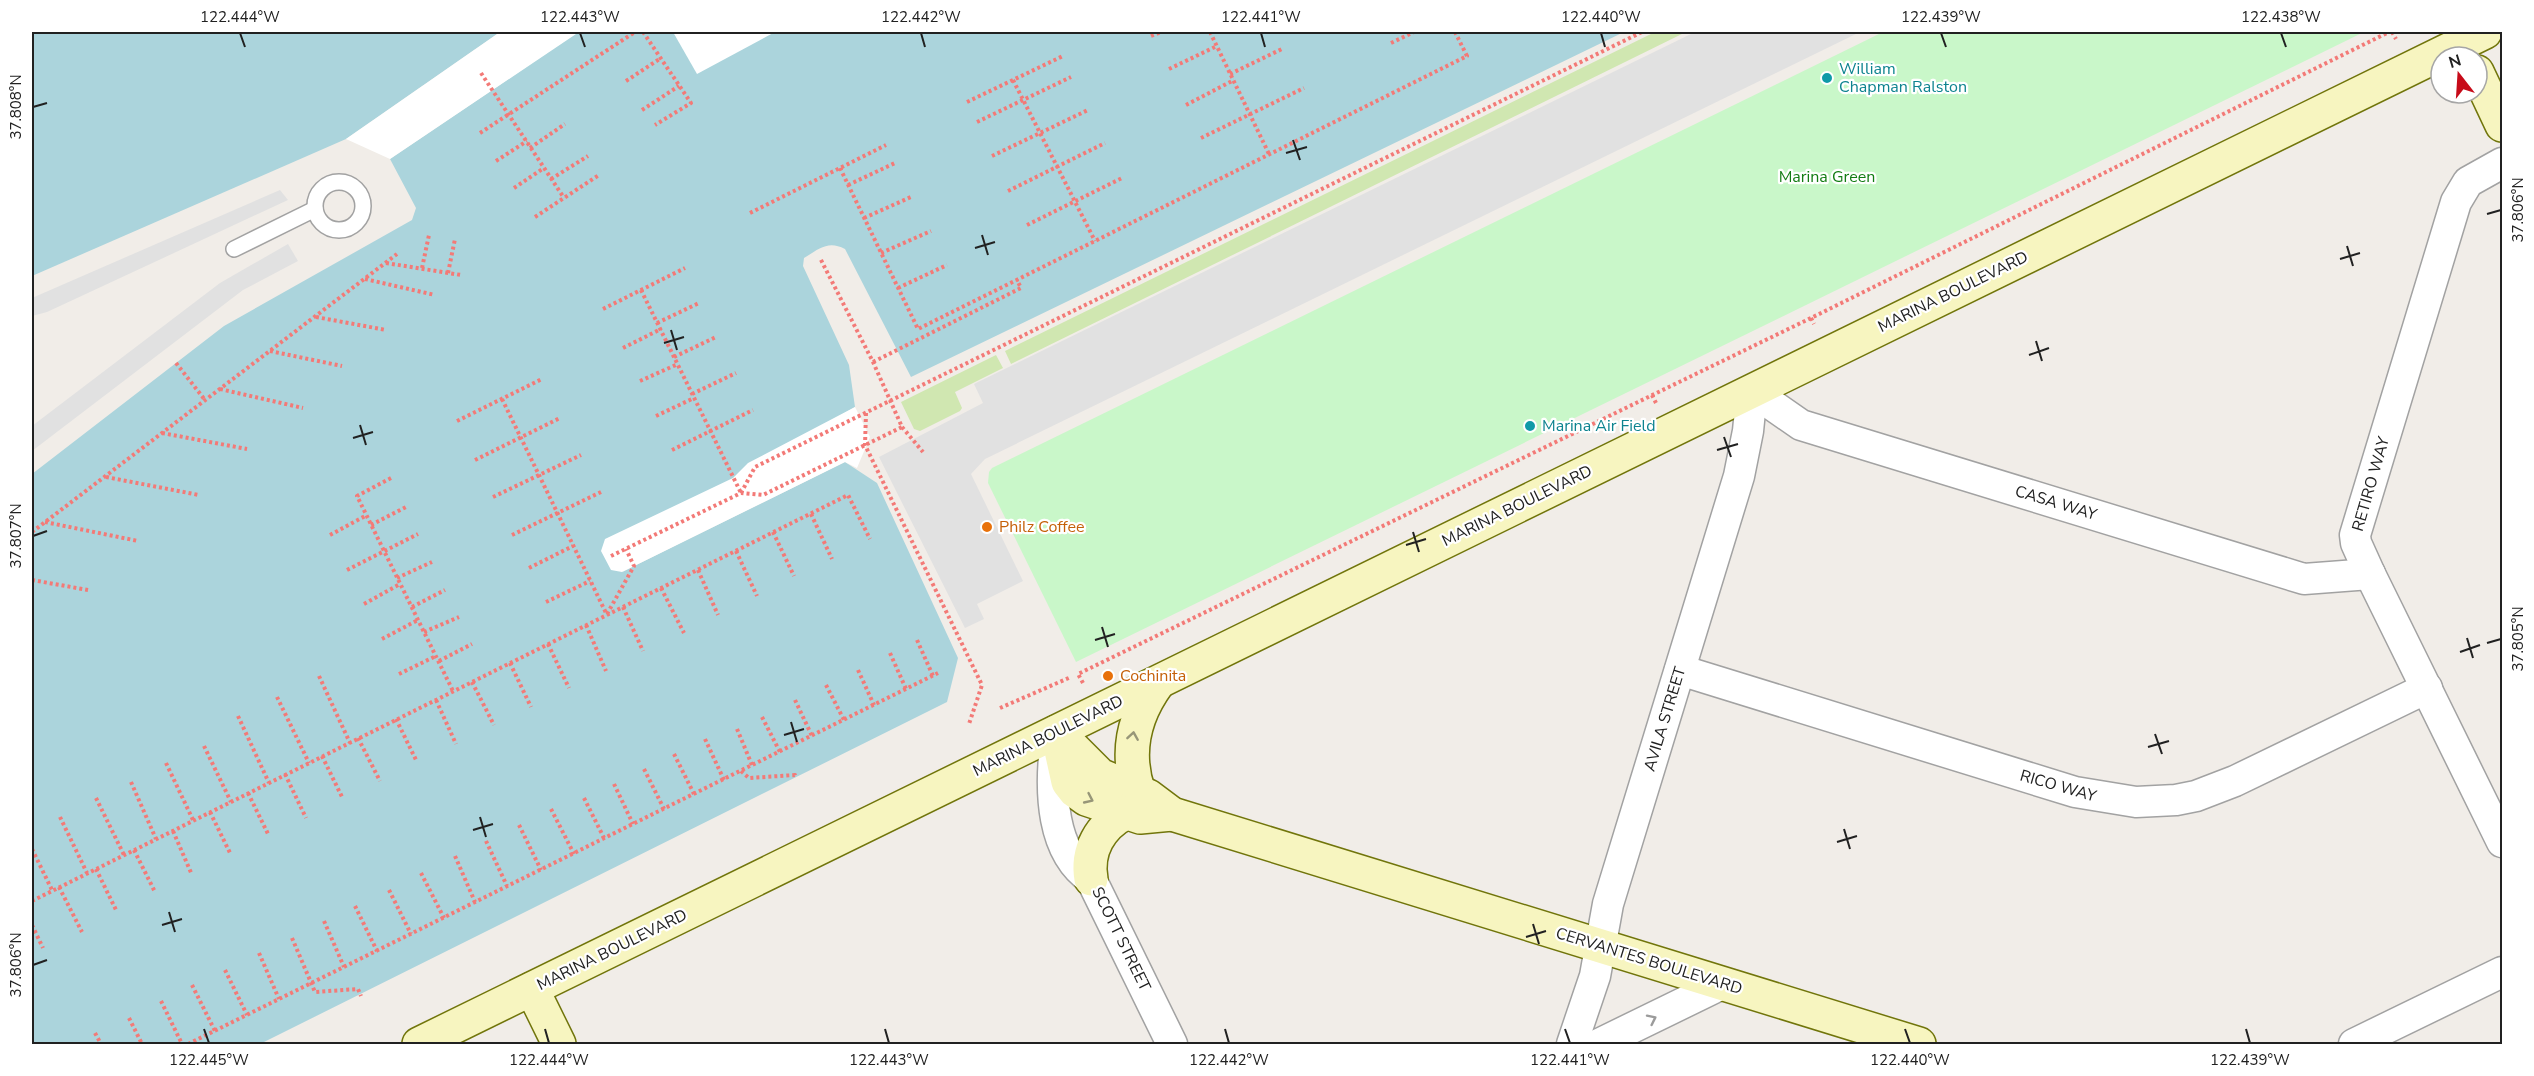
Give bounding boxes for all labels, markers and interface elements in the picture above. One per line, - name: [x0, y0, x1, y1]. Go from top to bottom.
- text: 122.444°W: [200, 7, 280, 27]
- text: 122.443°W: [540, 7, 620, 27]
- text: 122.442°W: [881, 7, 961, 27]
- text: 122.441°W: [1221, 7, 1301, 27]
- text: 122.440°W: [1561, 7, 1641, 27]
- text: 122.439°W: [1901, 7, 1981, 27]
- text: 122.438°W: [2241, 7, 2321, 27]
- north arrow: [2429, 45, 2489, 105]
- text: N: [2446, 49, 2464, 74]
- place label: William Chapman Ralston: [1839, 58, 1967, 98]
- marker: William Chapman Ralston: [1820, 71, 1834, 85]
- text: 37.808°N: [6, 74, 26, 140]
- park label: Marina Green: [1779, 166, 1875, 188]
- text: 37.806°N: [2508, 177, 2528, 243]
- street label: MARINA BOULEVARD: [1874, 246, 2032, 338]
- place label: Marina Air Field: [1542, 415, 1655, 437]
- marker: Marina Air Field: [1523, 419, 1537, 433]
- street label: RETIRO WAY: [2347, 434, 2395, 534]
- street label: MARINA BOULEVARD: [1438, 460, 1596, 552]
- street label: CASA WAY: [2012, 480, 2100, 526]
- text: 37.807°N: [6, 503, 26, 569]
- place label: Philz Coffee: [999, 516, 1084, 538]
- marker: Philz Coffee: [980, 520, 994, 534]
- text: 37.805°N: [2508, 606, 2528, 672]
- street label: AVILA STREET: [1639, 664, 1691, 774]
- place label: Cochinita: [1120, 665, 1186, 687]
- marker: Cochinita: [1101, 669, 1115, 683]
- street label: MARINA BOULEVARD: [969, 690, 1127, 782]
- one-way arrow: [1127, 731, 1139, 740]
- street label: RICO WAY: [2017, 765, 2099, 808]
- one-way arrow: [1083, 792, 1094, 804]
- street label: SCOTT STREET: [1086, 883, 1156, 995]
- street label: MARINA BOULEVARD: [533, 904, 691, 996]
- street label: CERVANTES BOULEVARD: [1553, 922, 1745, 1000]
- text: 37.806°N: [6, 932, 26, 998]
- one-way arrow: [1645, 1014, 1656, 1026]
- text: 122.445°W: [169, 1050, 249, 1070]
- text: 122.444°W: [509, 1050, 589, 1070]
- text: 122.443°W: [849, 1050, 929, 1070]
- text: 122.442°W: [1189, 1050, 1269, 1070]
- text: 122.441°W: [1530, 1050, 1610, 1070]
- text: 122.440°W: [1870, 1050, 1950, 1070]
- text: 122.439°W: [2210, 1050, 2290, 1070]

